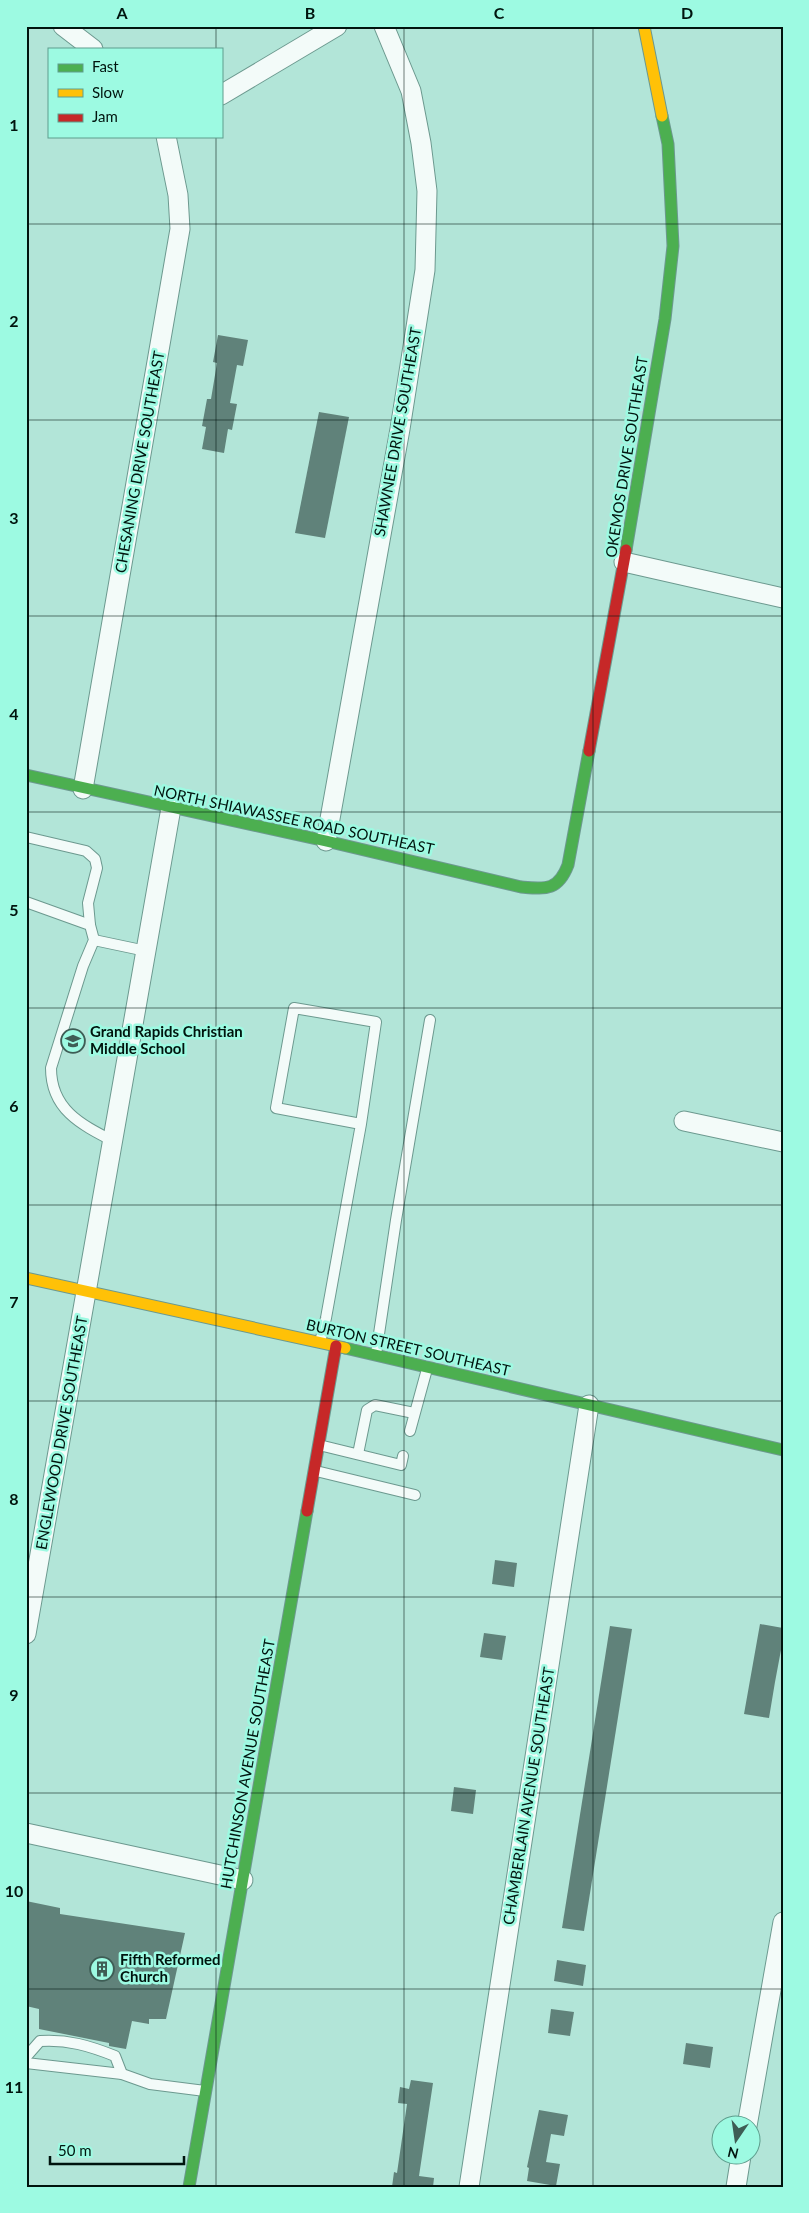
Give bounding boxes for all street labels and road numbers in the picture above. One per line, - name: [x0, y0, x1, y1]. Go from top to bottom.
- street label: SHAWNEE DRIVE SOUTHEAST: [370, 326, 424, 538]
- street label: CHESANING DRIVE SOUTHEAST: [111, 349, 167, 574]
- street label: OKEMOS DRIVE SOUTHEAST: [601, 355, 651, 559]
- street label: NORTH SHIAWASSEE ROAD SOUTHEAST: [152, 780, 436, 858]
- street label: ENGLEWOOD DRIVE SOUTHEAST: [32, 1314, 90, 1551]
- street label: BURTON STREET SOUTHEAST: [305, 1315, 512, 1379]
- street label: HUTCHINSON AVENUE SOUTHEAST: [216, 1637, 278, 1890]
- street label: CHAMBERLAIN AVENUE SOUTHEAST: [499, 1666, 557, 1926]

